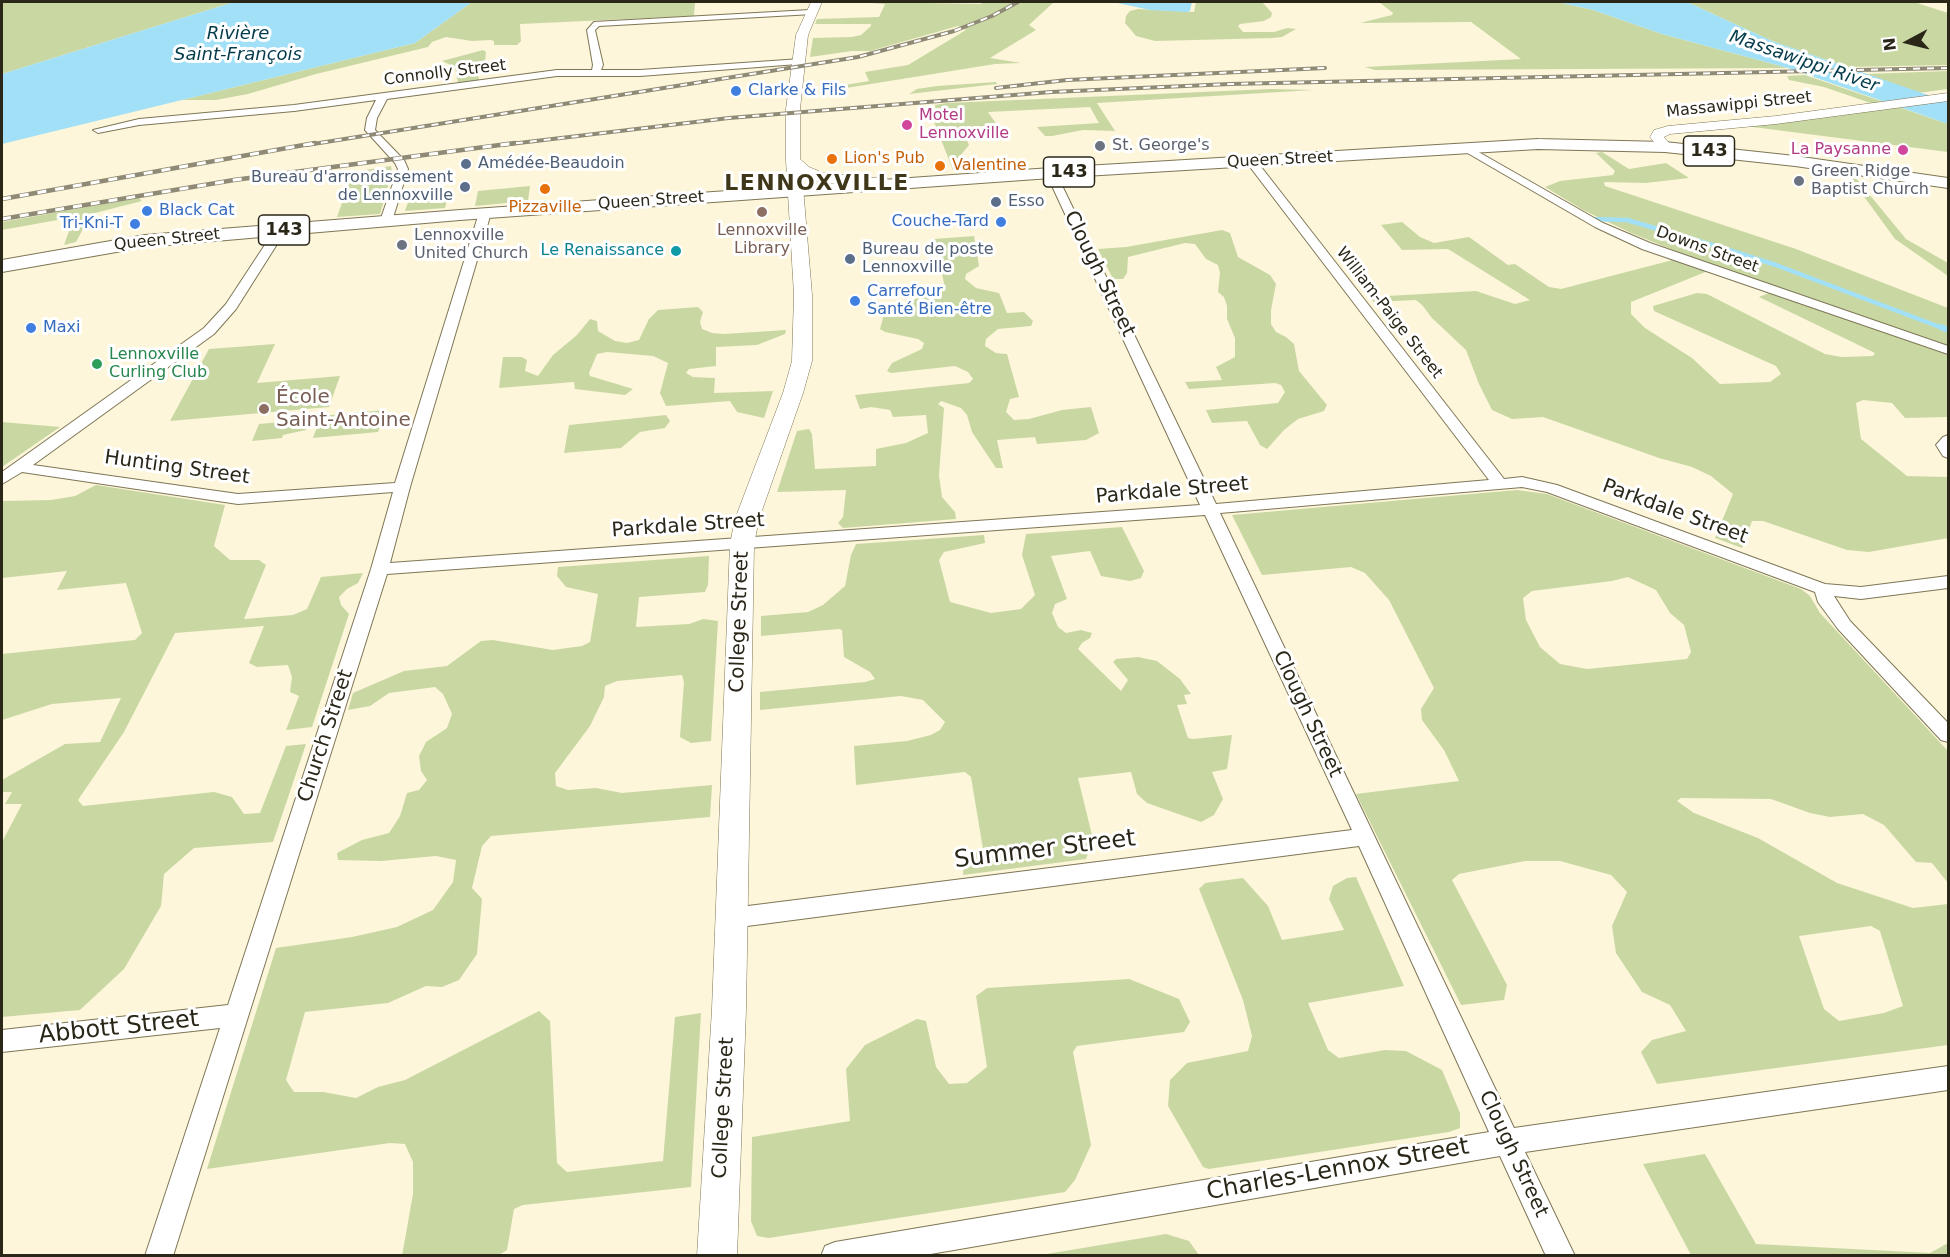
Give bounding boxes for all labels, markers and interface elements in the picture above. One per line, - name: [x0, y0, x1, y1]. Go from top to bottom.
- north arrow: [1878, 12, 1938, 72]
- water label: Rivière Saint-François: [174, 23, 302, 66]
- water label: Massawippi River: [1727, 26, 1881, 98]
- text: N: [1879, 36, 1900, 52]
- street label: Connolly Street: [383, 56, 507, 90]
- place label: Clarke & Fils: [748, 81, 846, 101]
- marker: Clarke & Fils: [729, 84, 743, 98]
- street label: Massawippi Street: [1665, 88, 1813, 122]
- place label: Motel Lennoxville: [919, 106, 1009, 144]
- marker: Motel Lennoxville: [900, 118, 914, 132]
- place label: St. George's: [1112, 136, 1210, 156]
- road number: 143: [1684, 136, 1734, 166]
- marker: St. George's: [1093, 139, 1107, 153]
- place label: La Paysanne: [1791, 140, 1891, 160]
- marker: La Paysanne: [1896, 143, 1910, 157]
- street label: Queen Street: [1226, 148, 1334, 172]
- place label: Lion's Pub: [844, 149, 925, 169]
- marker: Lion's Pub: [825, 152, 839, 166]
- place label: Amédée-Beaudoin: [478, 154, 625, 174]
- place label: Valentine: [952, 156, 1027, 176]
- marker: Amédée-Beaudoin: [459, 157, 473, 171]
- road number: 143: [1044, 157, 1094, 187]
- marker: Valentine: [933, 159, 947, 173]
- place label: Green Ridge Baptist Church: [1811, 162, 1929, 200]
- place label: Bureau d'arrondissement de Lennoxville: [251, 168, 453, 206]
- district label: LENNOXVILLE: [724, 171, 910, 197]
- marker: Green Ridge Baptist Church: [1792, 174, 1806, 188]
- marker: Bureau d'arrondissement de Lennoxville: [458, 180, 472, 194]
- marker: Pizzaville: [538, 182, 552, 196]
- street label: Queen Street: [597, 188, 705, 214]
- place label: Esso: [1008, 192, 1045, 212]
- marker: Esso: [989, 195, 1003, 209]
- place label: Pizzaville: [509, 198, 581, 218]
- place label: Black Cat: [159, 201, 235, 221]
- marker: Black Cat: [140, 204, 154, 218]
- marker: Lennoxville Library: [755, 205, 769, 219]
- street label: Clough Street: [1058, 207, 1140, 341]
- place label: Couche-Tard: [891, 212, 989, 232]
- place label: Tri-Kni-T: [60, 214, 123, 234]
- road number: 143: [258, 215, 310, 245]
- marker: Couche-Tard: [994, 215, 1008, 229]
- marker: Tri-Kni-T: [128, 217, 142, 231]
- place label: Lennoxville Library: [717, 221, 807, 259]
- street label: Downs Street: [1653, 223, 1761, 277]
- street label: Queen Street: [113, 225, 221, 255]
- place label: Lennoxville United Church: [414, 226, 528, 264]
- marker: Lennoxville United Church: [395, 238, 409, 252]
- place label: Bureau de poste Lennoxville: [862, 240, 994, 278]
- place label: Le Renaissance: [541, 241, 664, 261]
- marker: Le Renaissance: [669, 244, 683, 258]
- street label: William-Paige Street: [1332, 244, 1446, 382]
- marker: Bureau de poste Lennoxville: [843, 252, 857, 266]
- place label: Carrefour Santé Bien-être: [867, 282, 992, 320]
- marker: Carrefour Santé Bien-être: [848, 294, 862, 308]
- place label: Maxi: [43, 318, 81, 338]
- marker: Maxi: [24, 321, 38, 335]
- place label: Lennoxville Curling Club: [109, 345, 207, 383]
- marker: Lennoxville Curling Club: [90, 357, 104, 371]
- place label: École Saint-Antoine: [276, 386, 411, 433]
- marker: École Saint-Antoine: [257, 402, 271, 416]
- street label: Hunting Street: [103, 446, 251, 490]
- street label: Parkdale Street: [1095, 472, 1249, 510]
- street label: Parkdale Street: [1599, 475, 1751, 549]
- street label: Parkdale Street: [611, 509, 765, 543]
- street label: College Street: [726, 551, 754, 693]
- street label: Clough Street: [1267, 647, 1347, 781]
- street label: Church Street: [293, 667, 359, 805]
- street label: Summer Street: [953, 825, 1137, 875]
- street label: Abbott Street: [37, 1005, 201, 1051]
- street label: College Street: [708, 1037, 740, 1179]
- street label: Clough Street: [1473, 1087, 1553, 1221]
- street label: Charles-Lennox Street: [1205, 1133, 1471, 1207]

